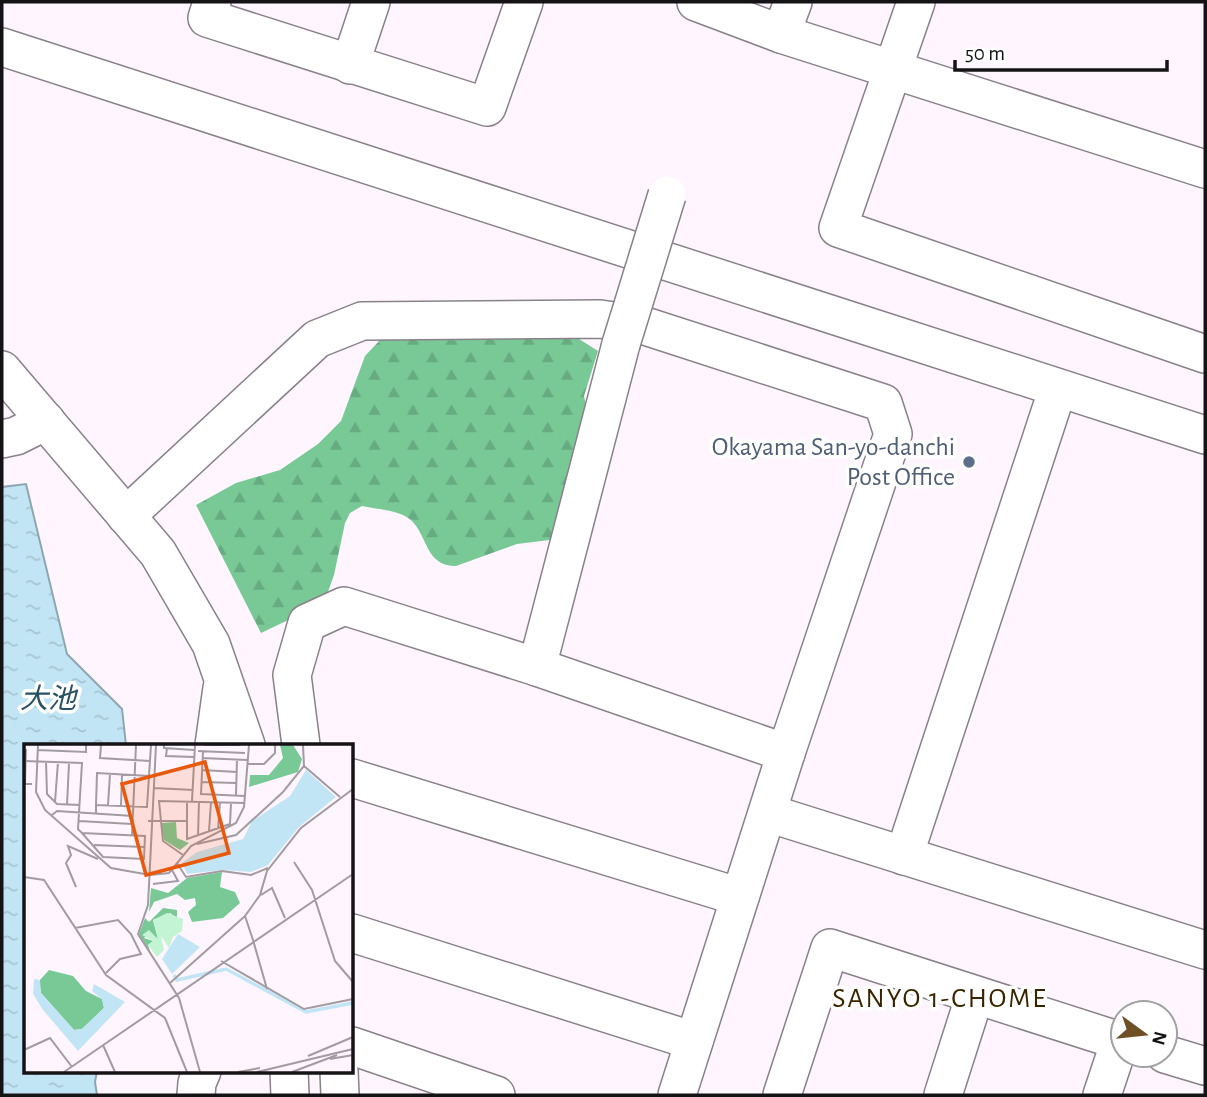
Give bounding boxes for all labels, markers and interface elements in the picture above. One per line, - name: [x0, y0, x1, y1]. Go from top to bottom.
- scale bar: [955, 28, 1167, 72]
- text: 50 m: [965, 43, 1005, 64]
- place label: Okayama San-yo-danchi Post Office: [712, 434, 955, 490]
- marker: Okayama San-yo-danchi Post Office: [961, 454, 977, 470]
- water label: 大池: [20, 684, 79, 714]
- inset map: [24, 744, 354, 1072]
- district label: SANYO 1-CHOME: [832, 985, 1048, 1013]
- north arrow: [1109, 999, 1179, 1069]
- text: N: [1148, 1029, 1170, 1047]

